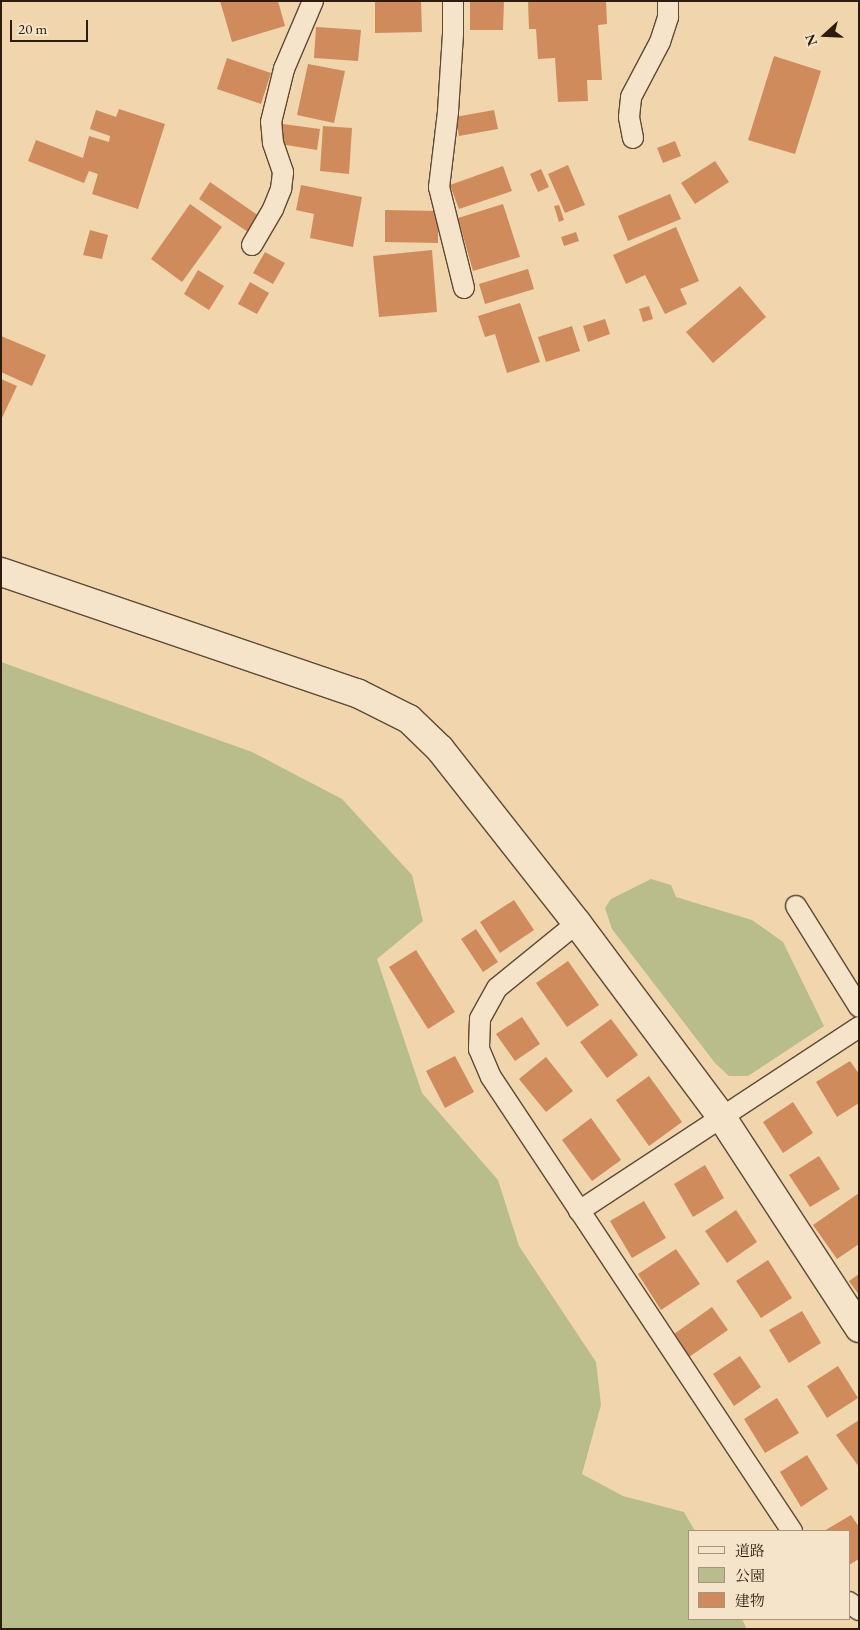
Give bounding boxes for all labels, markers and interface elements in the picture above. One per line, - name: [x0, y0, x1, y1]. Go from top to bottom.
- scale bar: [12, 10, 90, 42]
- north arrow: [800, 10, 850, 60]
- text: 20 m: [18, 19, 47, 38]
- text: N: [801, 32, 821, 49]
- legend: [688, 1530, 850, 1620]
- text: 道路: [735, 1541, 765, 1560]
- text: 公園: [735, 1566, 765, 1585]
- text: 建物: [735, 1591, 765, 1610]

